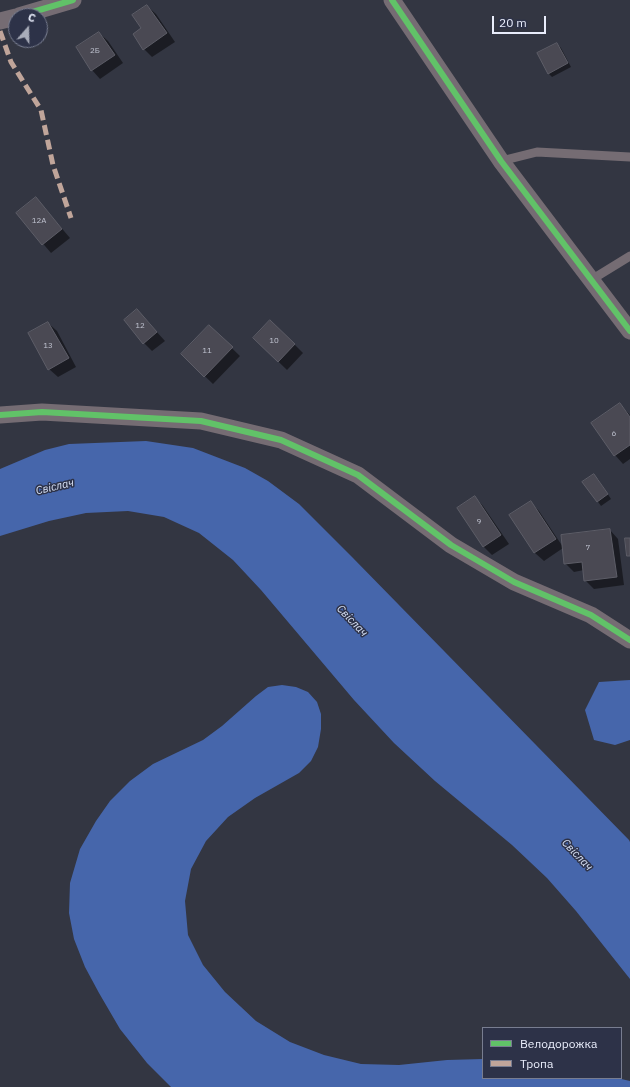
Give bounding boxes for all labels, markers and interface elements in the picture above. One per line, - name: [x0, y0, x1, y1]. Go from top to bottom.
- north arrow: [8, 8, 48, 48]
- scale bar: [494, 8, 548, 34]
- text: С: [26, 10, 38, 25]
- text: 20 m: [499, 15, 527, 30]
- house number: 2Б: [90, 46, 100, 56]
- house number: 12А: [32, 216, 46, 226]
- house number: 12: [135, 321, 145, 331]
- house number: 10: [269, 336, 279, 346]
- house number: 13: [43, 341, 53, 351]
- house number: 11: [202, 346, 212, 356]
- house number: 6: [612, 429, 616, 439]
- water label: Свіслач: [35, 476, 75, 498]
- house number: 9: [477, 517, 481, 527]
- house number: 7: [586, 543, 590, 553]
- water label: Свіслач: [334, 602, 370, 640]
- water label: Свіслач: [559, 836, 595, 874]
- legend: [482, 1027, 622, 1079]
- text: Велодорожка: [520, 1036, 597, 1051]
- text: Тропа: [520, 1056, 553, 1071]

